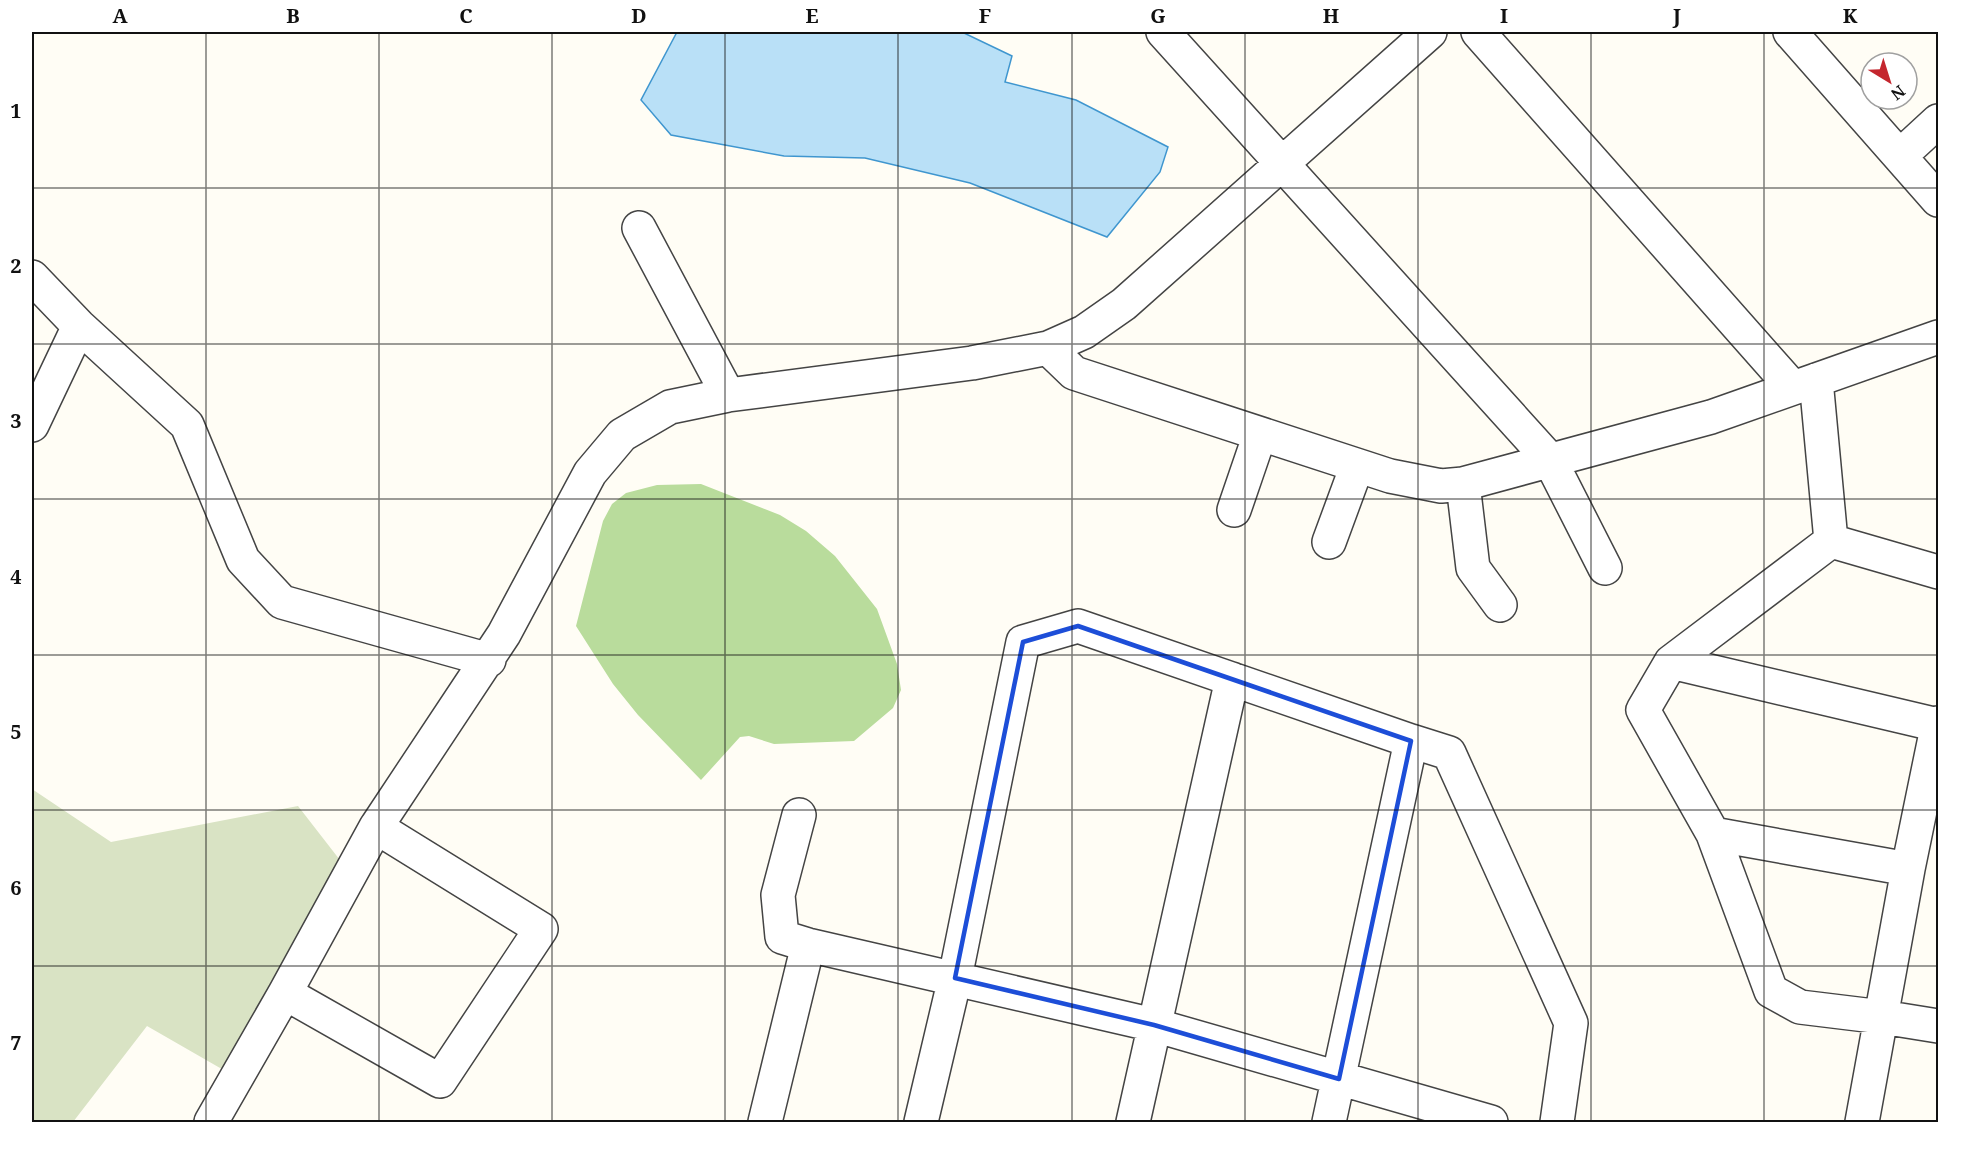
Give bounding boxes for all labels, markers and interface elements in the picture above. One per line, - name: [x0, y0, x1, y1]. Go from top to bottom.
- text: A: [112, 2, 128, 29]
- text: B: [286, 2, 300, 29]
- text: C: [459, 2, 473, 29]
- text: D: [631, 2, 647, 29]
- text: E: [805, 2, 819, 29]
- text: F: [979, 2, 991, 29]
- text: G: [1150, 2, 1166, 29]
- text: H: [1323, 2, 1339, 29]
- text: I: [1500, 2, 1508, 29]
- text: J: [1672, 2, 1681, 29]
- text: K: [1843, 2, 1858, 29]
- north arrow: [1859, 51, 1919, 111]
- text: N: [1886, 80, 1910, 106]
- text: 1: [10, 97, 22, 124]
- text: 2: [10, 252, 22, 279]
- text: 3: [10, 407, 22, 434]
- text: 4: [10, 563, 22, 590]
- text: 5: [10, 718, 22, 745]
- text: 6: [10, 874, 22, 901]
- text: 7: [10, 1029, 22, 1056]

